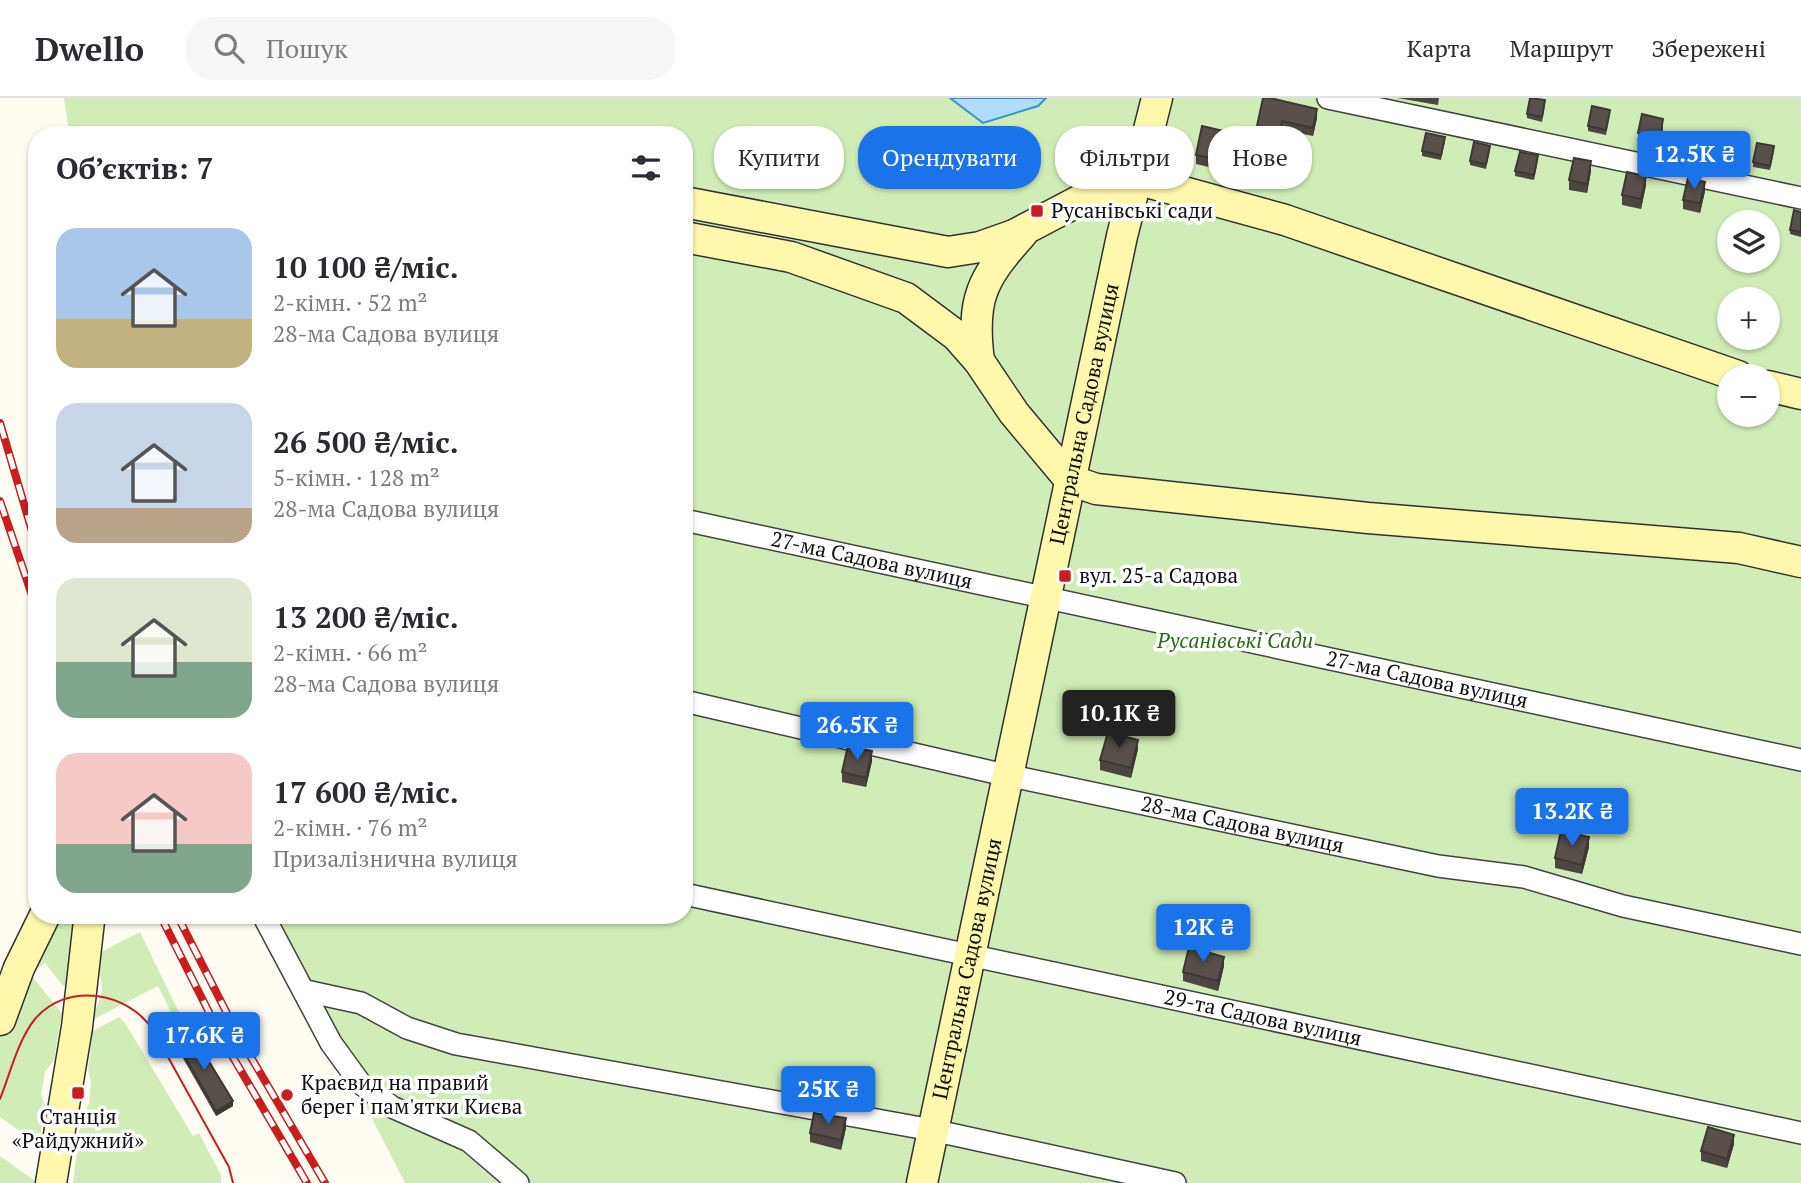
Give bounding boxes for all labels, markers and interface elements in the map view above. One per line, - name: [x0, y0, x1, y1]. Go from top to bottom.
- search box: [186, 17, 676, 80]
- text: Dwello: [35, 27, 144, 70]
- icon: search: [210, 29, 248, 67]
- text: Пошук: [266, 31, 348, 65]
- text: Карта: [1407, 32, 1472, 64]
- text: Маршрут: [1510, 32, 1613, 64]
- text: Збережені: [1651, 32, 1766, 64]
- chip: Купити: [714, 126, 844, 189]
- chip: Орендувати: [858, 126, 1041, 189]
- chip: Фільтри: [1055, 126, 1194, 189]
- chip: Нове: [1208, 126, 1312, 189]
- pin: 12.5K ₴: [1629, 132, 1759, 191]
- text: 12.5K ₴: [1653, 138, 1735, 169]
- text: Об’єктів: 7: [56, 148, 213, 188]
- icon: filters: [627, 149, 665, 187]
- place label: Русанівські сади: [1051, 196, 1213, 224]
- marker: Русанівські сади: [1029, 203, 1045, 219]
- map controls: [1717, 210, 1780, 427]
- button: layers: [1717, 210, 1780, 273]
- text: 10 100 ₴/міс.: [273, 247, 459, 287]
- icon: home: [112, 256, 196, 340]
- street label: Центральна Садова вулиця: [1042, 280, 1125, 547]
- text: 2-кімн. · 52 m²: [273, 287, 427, 318]
- button: +: [1717, 287, 1780, 350]
- text: 28-ма Садова вулиця: [273, 318, 499, 349]
- button: −: [1717, 364, 1780, 427]
- text: 26 500 ₴/міс.: [273, 422, 459, 462]
- icon: home: [112, 431, 196, 515]
- text: 5-кімн. · 128 m²: [273, 462, 440, 493]
- text: 28-ма Садова вулиця: [273, 493, 499, 524]
- street label: 27-ма Садова вулиця: [768, 524, 975, 595]
- place label: вул. 25-а Садова: [1079, 561, 1239, 589]
- marker: вул. 25-а Садова: [1057, 568, 1073, 584]
- text: 13 200 ₴/міс.: [273, 597, 459, 637]
- icon: home: [112, 606, 196, 690]
- park label: Русанівські Сади: [1156, 626, 1313, 654]
- text: 2-кімн. · 66 m²: [273, 637, 427, 668]
- street label: 27-ма Садова вулиця: [1324, 643, 1531, 714]
- text: 28-ма Садова вулиця: [273, 668, 499, 699]
- pin: 10.1K ₴: [1054, 690, 1184, 750]
- text: 10.1K ₴: [1078, 697, 1160, 728]
- pin: 26.5K ₴: [792, 702, 922, 762]
- text: 26.5K ₴: [816, 709, 898, 740]
- text: 17 600 ₴/міс.: [273, 772, 459, 812]
- icon: home: [112, 781, 196, 865]
- pin: 13.2K ₴: [1507, 788, 1637, 848]
- street label: 28-ма Садова вулиця: [1139, 789, 1347, 859]
- text: 13.2K ₴: [1531, 795, 1613, 826]
- text: 2-кімн. · 76 m²: [273, 812, 427, 843]
- street label: Центральна Садова вулиця: [925, 835, 1008, 1102]
- text: Призалізнична вулиця: [273, 843, 518, 874]
- pin: 12K ₴: [1154, 904, 1252, 964]
- text: 12K ₴: [1172, 911, 1234, 942]
- street label: 29-та Садова вулиця: [1162, 982, 1365, 1052]
- pin: 17.6K ₴: [139, 1012, 269, 1072]
- text: 17.6K ₴: [164, 1019, 244, 1050]
- pin: 25K ₴: [779, 1066, 877, 1126]
- place label: Краєвид на правий берег і пам'ятки Києва: [301, 1068, 523, 1120]
- text: 25K ₴: [797, 1073, 859, 1104]
- marker: Станція «Райдужний»: [70, 1085, 86, 1101]
- marker: Краєвид на правий берег і пам'ятки Києва: [279, 1087, 295, 1103]
- place label: Станція «Райдужний»: [12, 1102, 144, 1154]

